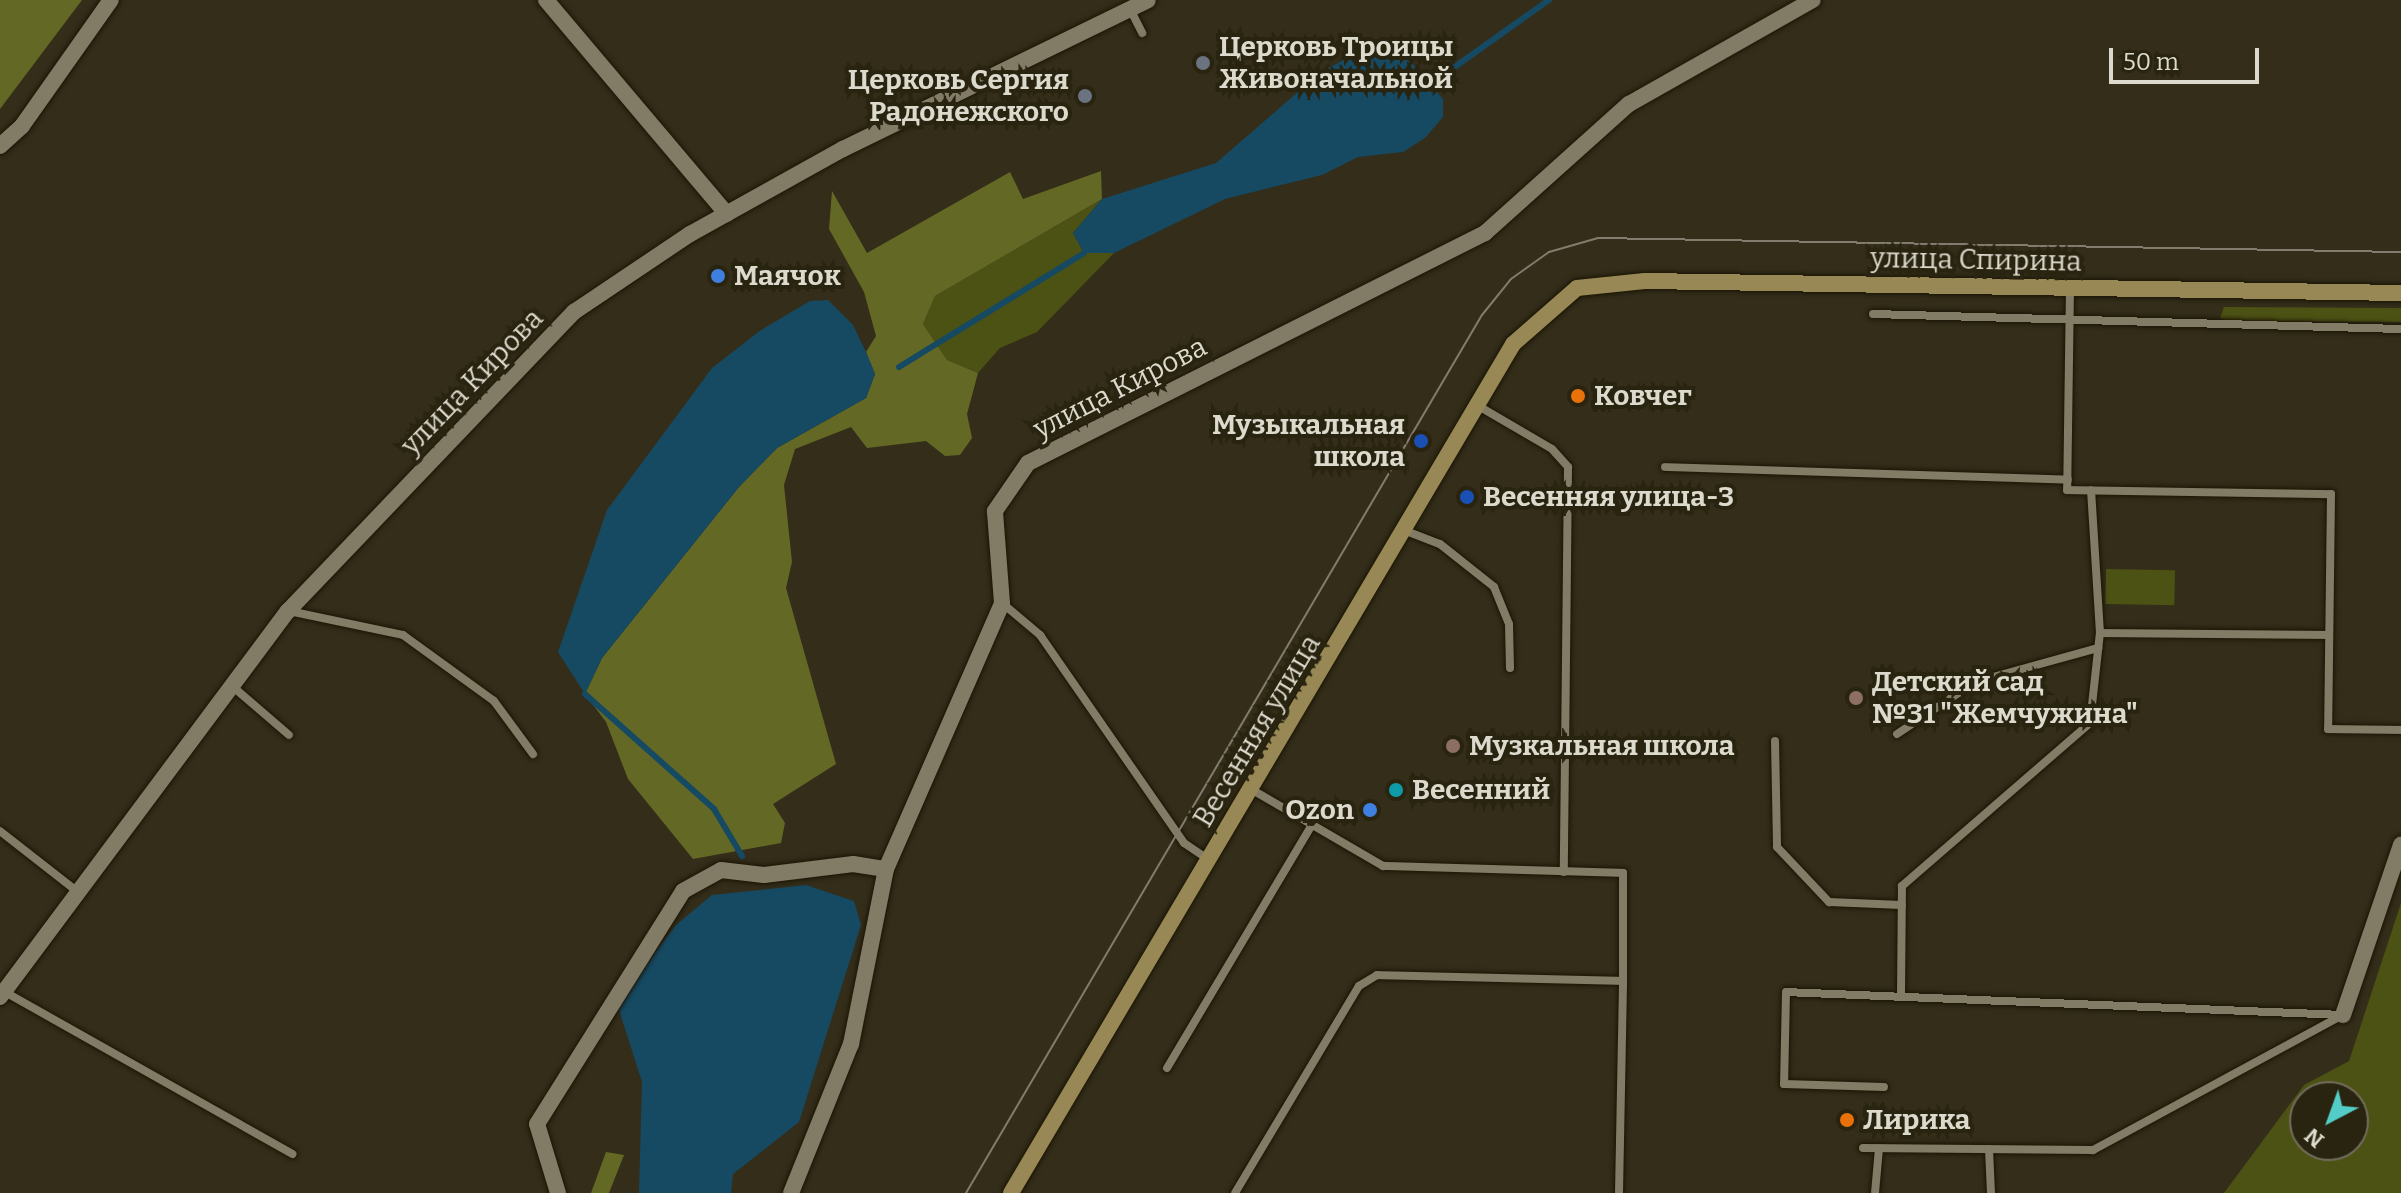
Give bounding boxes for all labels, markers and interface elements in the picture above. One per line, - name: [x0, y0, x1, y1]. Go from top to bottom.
- place label: Церковь Троицы Живоначальной: [1219, 30, 1453, 96]
- scale bar: [2113, 32, 2263, 82]
- text: 50 m: [2123, 48, 2179, 76]
- marker: Церковь Троицы Живоначальной: [1194, 54, 1212, 72]
- place label: Церковь Сергия Радонежского: [848, 63, 1069, 129]
- marker: Церковь Сергия Радонежского: [1076, 87, 1094, 105]
- street label: улица Спирина: [1870, 241, 2082, 279]
- place label: Маячок: [734, 259, 841, 293]
- marker: Маячок: [709, 267, 727, 285]
- street label: улица Кирова: [394, 302, 550, 462]
- street label: улица Кирова: [1028, 330, 1212, 446]
- place label: Ковчег: [1594, 379, 1692, 413]
- marker: Ковчег: [1569, 387, 1587, 405]
- place label: Музыкальная школа: [1212, 408, 1405, 474]
- marker: Музыкальная школа: [1412, 432, 1430, 450]
- place label: Весенняя улица-3: [1483, 480, 1734, 514]
- marker: Весенняя улица-3: [1458, 488, 1476, 506]
- street label: Весенняя улица: [1186, 629, 1328, 833]
- place label: Детский сад №31 "Жемчужина": [1872, 665, 2138, 731]
- marker: Детский сад №31 "Жемчужина": [1847, 689, 1865, 707]
- place label: Музкальная школа: [1469, 729, 1734, 763]
- marker: Музкальная школа: [1444, 737, 1462, 755]
- place label: Весенний: [1412, 773, 1550, 807]
- marker: Весенний: [1387, 781, 1405, 799]
- place label: Ozon: [1285, 793, 1354, 827]
- marker: Ozon: [1361, 801, 1379, 819]
- north arrow: [2289, 1081, 2369, 1161]
- place label: Лирика: [1863, 1103, 1971, 1137]
- marker: Лирика: [1838, 1111, 1856, 1129]
- text: N: [2299, 1122, 2330, 1154]

